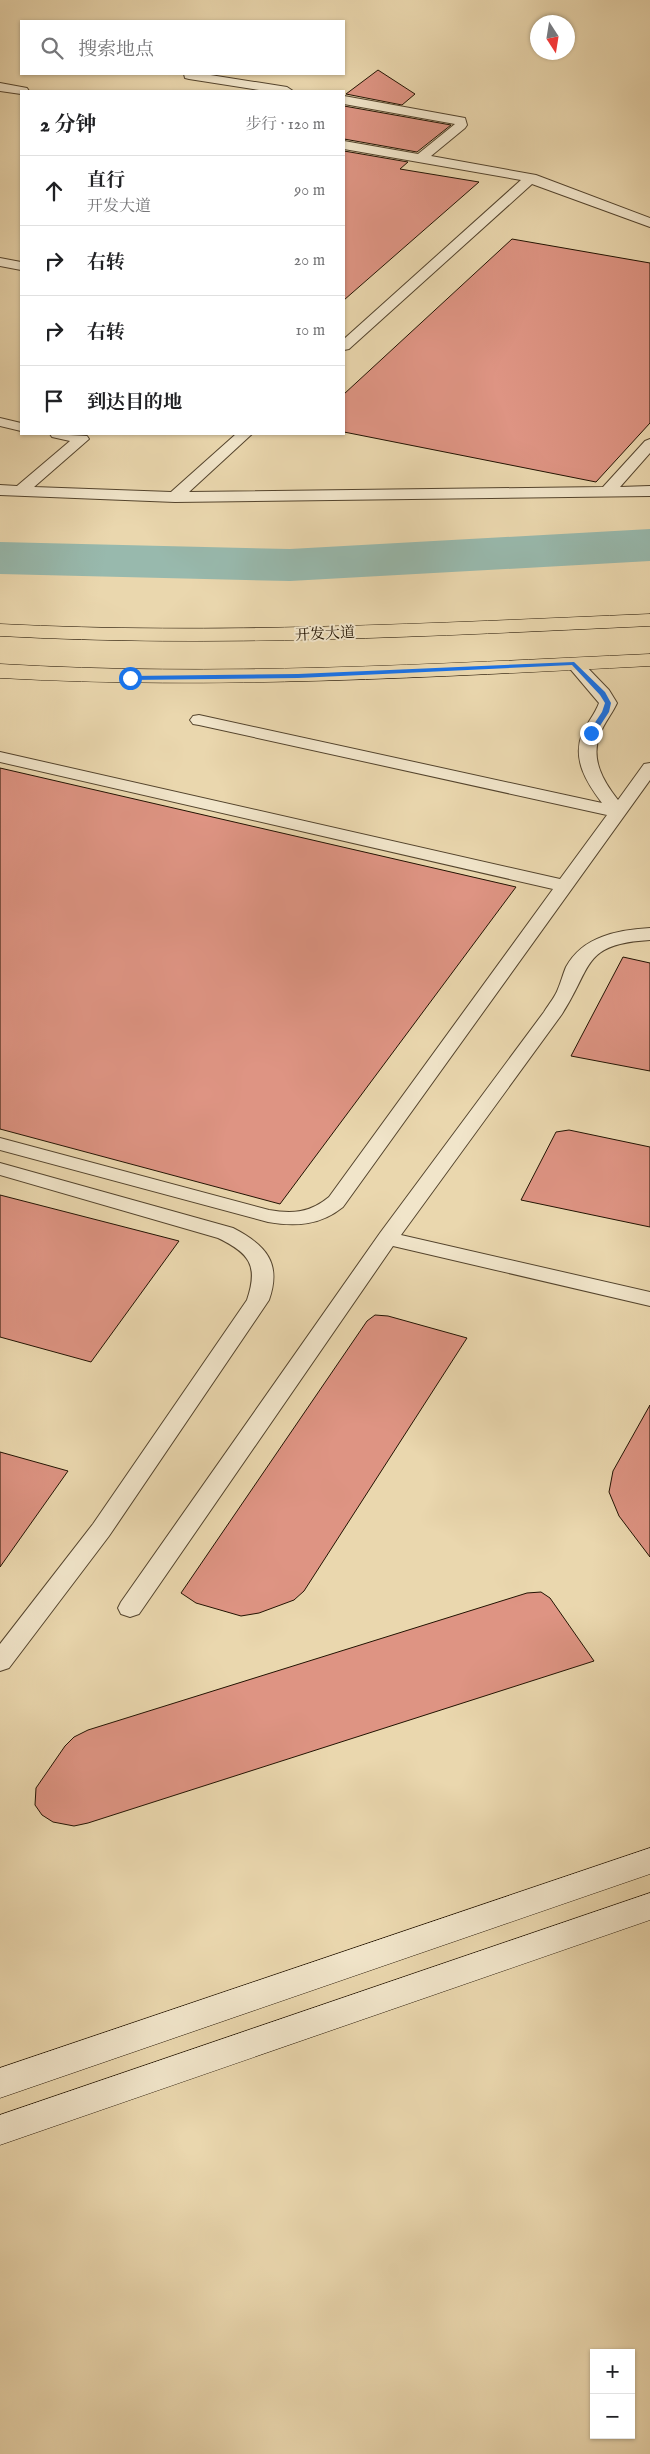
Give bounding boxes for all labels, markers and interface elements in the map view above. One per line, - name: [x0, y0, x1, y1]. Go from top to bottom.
- north arrow: [530, 15, 575, 60]
- search box: [20, 20, 345, 75]
- icon: search: [38, 34, 66, 62]
- text: 搜索地点: [78, 38, 154, 62]
- text: 2 分钟: [40, 112, 96, 139]
- text: 步行 · 120 m: [245, 115, 325, 135]
- text: 直行: [87, 169, 125, 193]
- icon: ahead: [40, 177, 68, 205]
- text: 90 m: [294, 181, 325, 201]
- text: 开发大道: [87, 197, 151, 217]
- icon: right: [40, 247, 68, 275]
- text: 右转: [87, 251, 125, 275]
- text: 20 m: [294, 251, 325, 271]
- icon: right: [40, 317, 68, 345]
- text: 右转: [87, 321, 125, 345]
- text: 10 m: [295, 321, 325, 341]
- icon: arrive: [40, 387, 68, 415]
- text: 到达目的地: [87, 391, 182, 415]
- street label: 开发大道: [295, 623, 355, 645]
- route start: [119, 667, 142, 690]
- route end: [580, 722, 603, 745]
- map controls: [590, 2349, 635, 2439]
- button: +: [590, 2349, 635, 2394]
- button: −: [590, 2394, 635, 2439]

